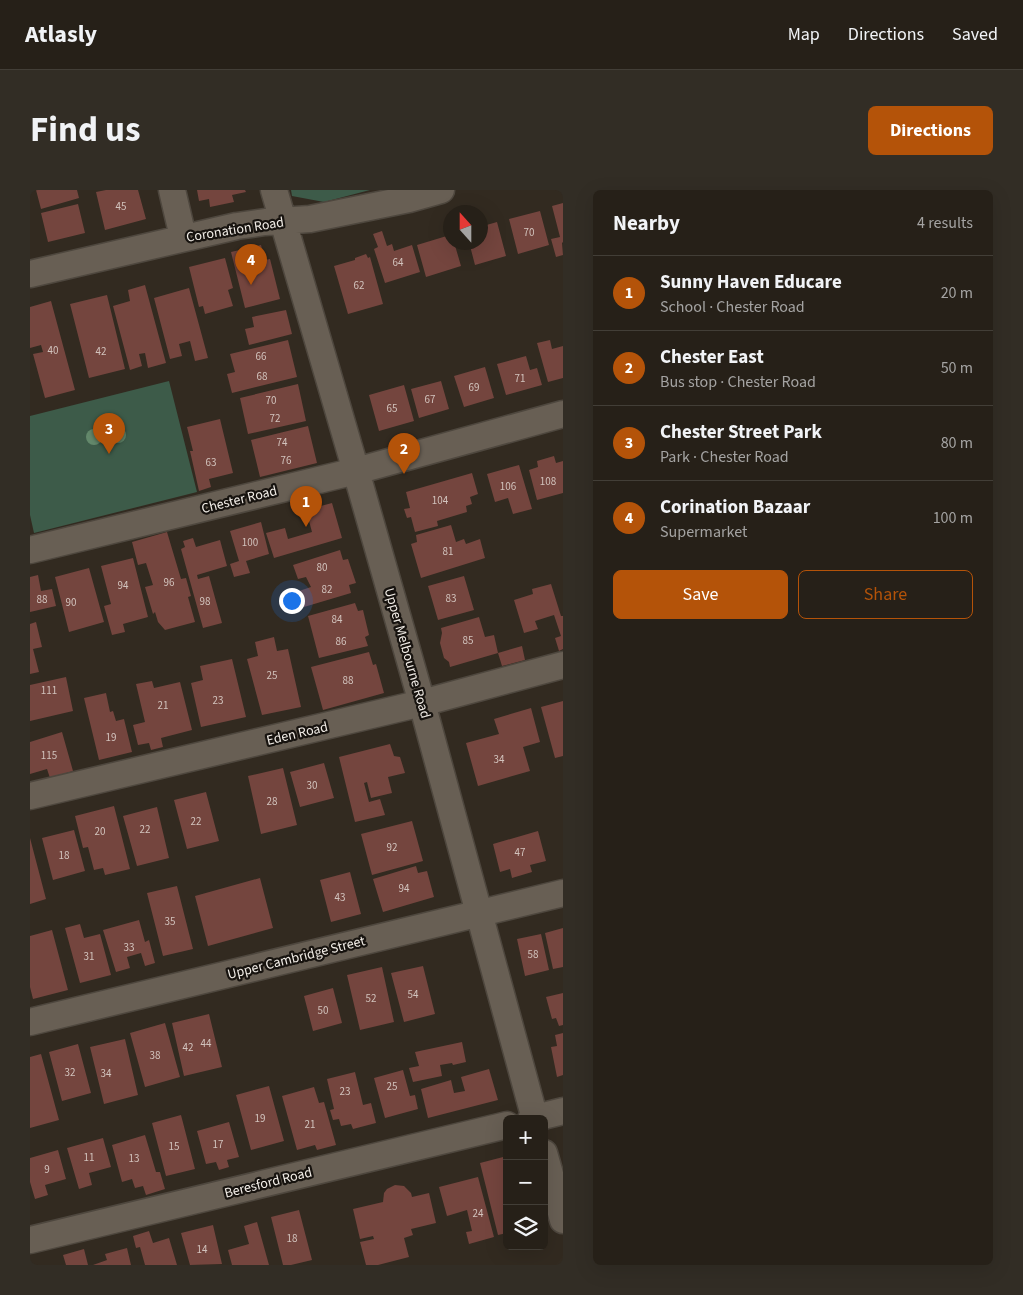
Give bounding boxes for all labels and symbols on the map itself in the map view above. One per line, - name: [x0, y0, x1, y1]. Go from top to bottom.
- house number: 45: [116, 199, 126, 214]
- north arrow: [443, 205, 488, 250]
- street label: Coronation Road: [185, 212, 285, 248]
- house number: 70: [524, 225, 534, 240]
- pin: 4: [235, 244, 267, 285]
- house number: 64: [393, 255, 404, 270]
- house number: 62: [354, 278, 364, 293]
- house number: 40: [48, 343, 58, 358]
- house number: 42: [96, 344, 106, 359]
- house number: 66: [256, 349, 267, 364]
- house number: 68: [257, 369, 268, 384]
- house number: 71: [515, 371, 525, 386]
- house number: 69: [469, 380, 479, 395]
- house number: 67: [425, 392, 435, 407]
- house number: 70: [266, 393, 276, 408]
- house number: 65: [387, 401, 397, 416]
- house number: 72: [270, 411, 280, 426]
- pin: 3: [93, 413, 125, 454]
- pin: 2: [388, 433, 420, 474]
- house number: 74: [277, 435, 288, 450]
- house number: 76: [281, 453, 292, 468]
- house number: 63: [206, 455, 216, 470]
- house number: 108: [540, 474, 557, 489]
- house number: 106: [500, 479, 517, 494]
- street label: Chester Road: [199, 481, 279, 519]
- pin: 1: [290, 486, 322, 527]
- house number: 104: [432, 493, 449, 508]
- house number: 100: [242, 535, 258, 550]
- house number: 81: [443, 544, 453, 559]
- house number: 80: [317, 560, 327, 575]
- house number: 96: [164, 575, 175, 590]
- house number: 94: [118, 578, 129, 593]
- house number: 82: [322, 582, 332, 597]
- street label: Upper Melbourne Road: [379, 586, 435, 721]
- your location: [279, 588, 305, 614]
- house number: 83: [446, 591, 456, 606]
- house number: 88: [37, 592, 48, 607]
- house number: 98: [200, 594, 211, 609]
- house number: 90: [66, 595, 76, 610]
- house number: 84: [332, 612, 343, 627]
- house number: 85: [463, 633, 473, 648]
- house number: 86: [336, 634, 347, 649]
- house number: 25: [267, 668, 277, 683]
- house number: 88: [343, 673, 354, 688]
- house number: 111: [41, 683, 57, 698]
- house number: 23: [213, 693, 223, 708]
- house number: 21: [158, 698, 168, 713]
- street label: Eden Road: [265, 717, 330, 751]
- house number: 19: [106, 730, 116, 745]
- house number: 115: [41, 748, 57, 763]
- house number: 34: [494, 752, 505, 767]
- house number: 30: [307, 778, 317, 793]
- house number: 28: [267, 794, 278, 809]
- house number: 22: [191, 814, 201, 829]
- house number: 22: [140, 822, 150, 837]
- house number: 20: [95, 824, 105, 839]
- house number: 92: [387, 840, 397, 855]
- house number: 47: [515, 845, 525, 860]
- house number: 18: [59, 848, 70, 863]
- house number: 94: [399, 881, 410, 896]
- house number: 43: [335, 890, 345, 905]
- house number: 35: [165, 914, 175, 929]
- street label: Upper Cambridge Street: [225, 931, 367, 985]
- house number: 33: [124, 940, 134, 955]
- house number: 58: [528, 947, 539, 962]
- house number: 31: [84, 949, 94, 964]
- house number: 54: [408, 987, 419, 1002]
- house number: 52: [366, 991, 376, 1006]
- house number: 50: [318, 1003, 328, 1018]
- house number: 44: [201, 1036, 212, 1051]
- house number: 42: [183, 1040, 193, 1055]
- house number: 38: [150, 1048, 161, 1063]
- house number: 32: [65, 1065, 75, 1080]
- house number: 34: [101, 1066, 112, 1081]
- house number: 25: [387, 1079, 397, 1094]
- house number: 23: [340, 1084, 350, 1099]
- house number: 19: [255, 1111, 265, 1126]
- house number: 21: [305, 1117, 315, 1132]
- house number: 17: [213, 1137, 223, 1152]
- house number: 15: [169, 1139, 179, 1154]
- house number: 11: [84, 1150, 94, 1165]
- house number: 13: [129, 1151, 139, 1166]
- house number: 9: [44, 1162, 50, 1177]
- street label: Beresford Road: [222, 1162, 314, 1204]
- house number: 24: [473, 1206, 484, 1221]
- house number: 18: [287, 1231, 298, 1246]
- house number: 14: [197, 1242, 208, 1257]

